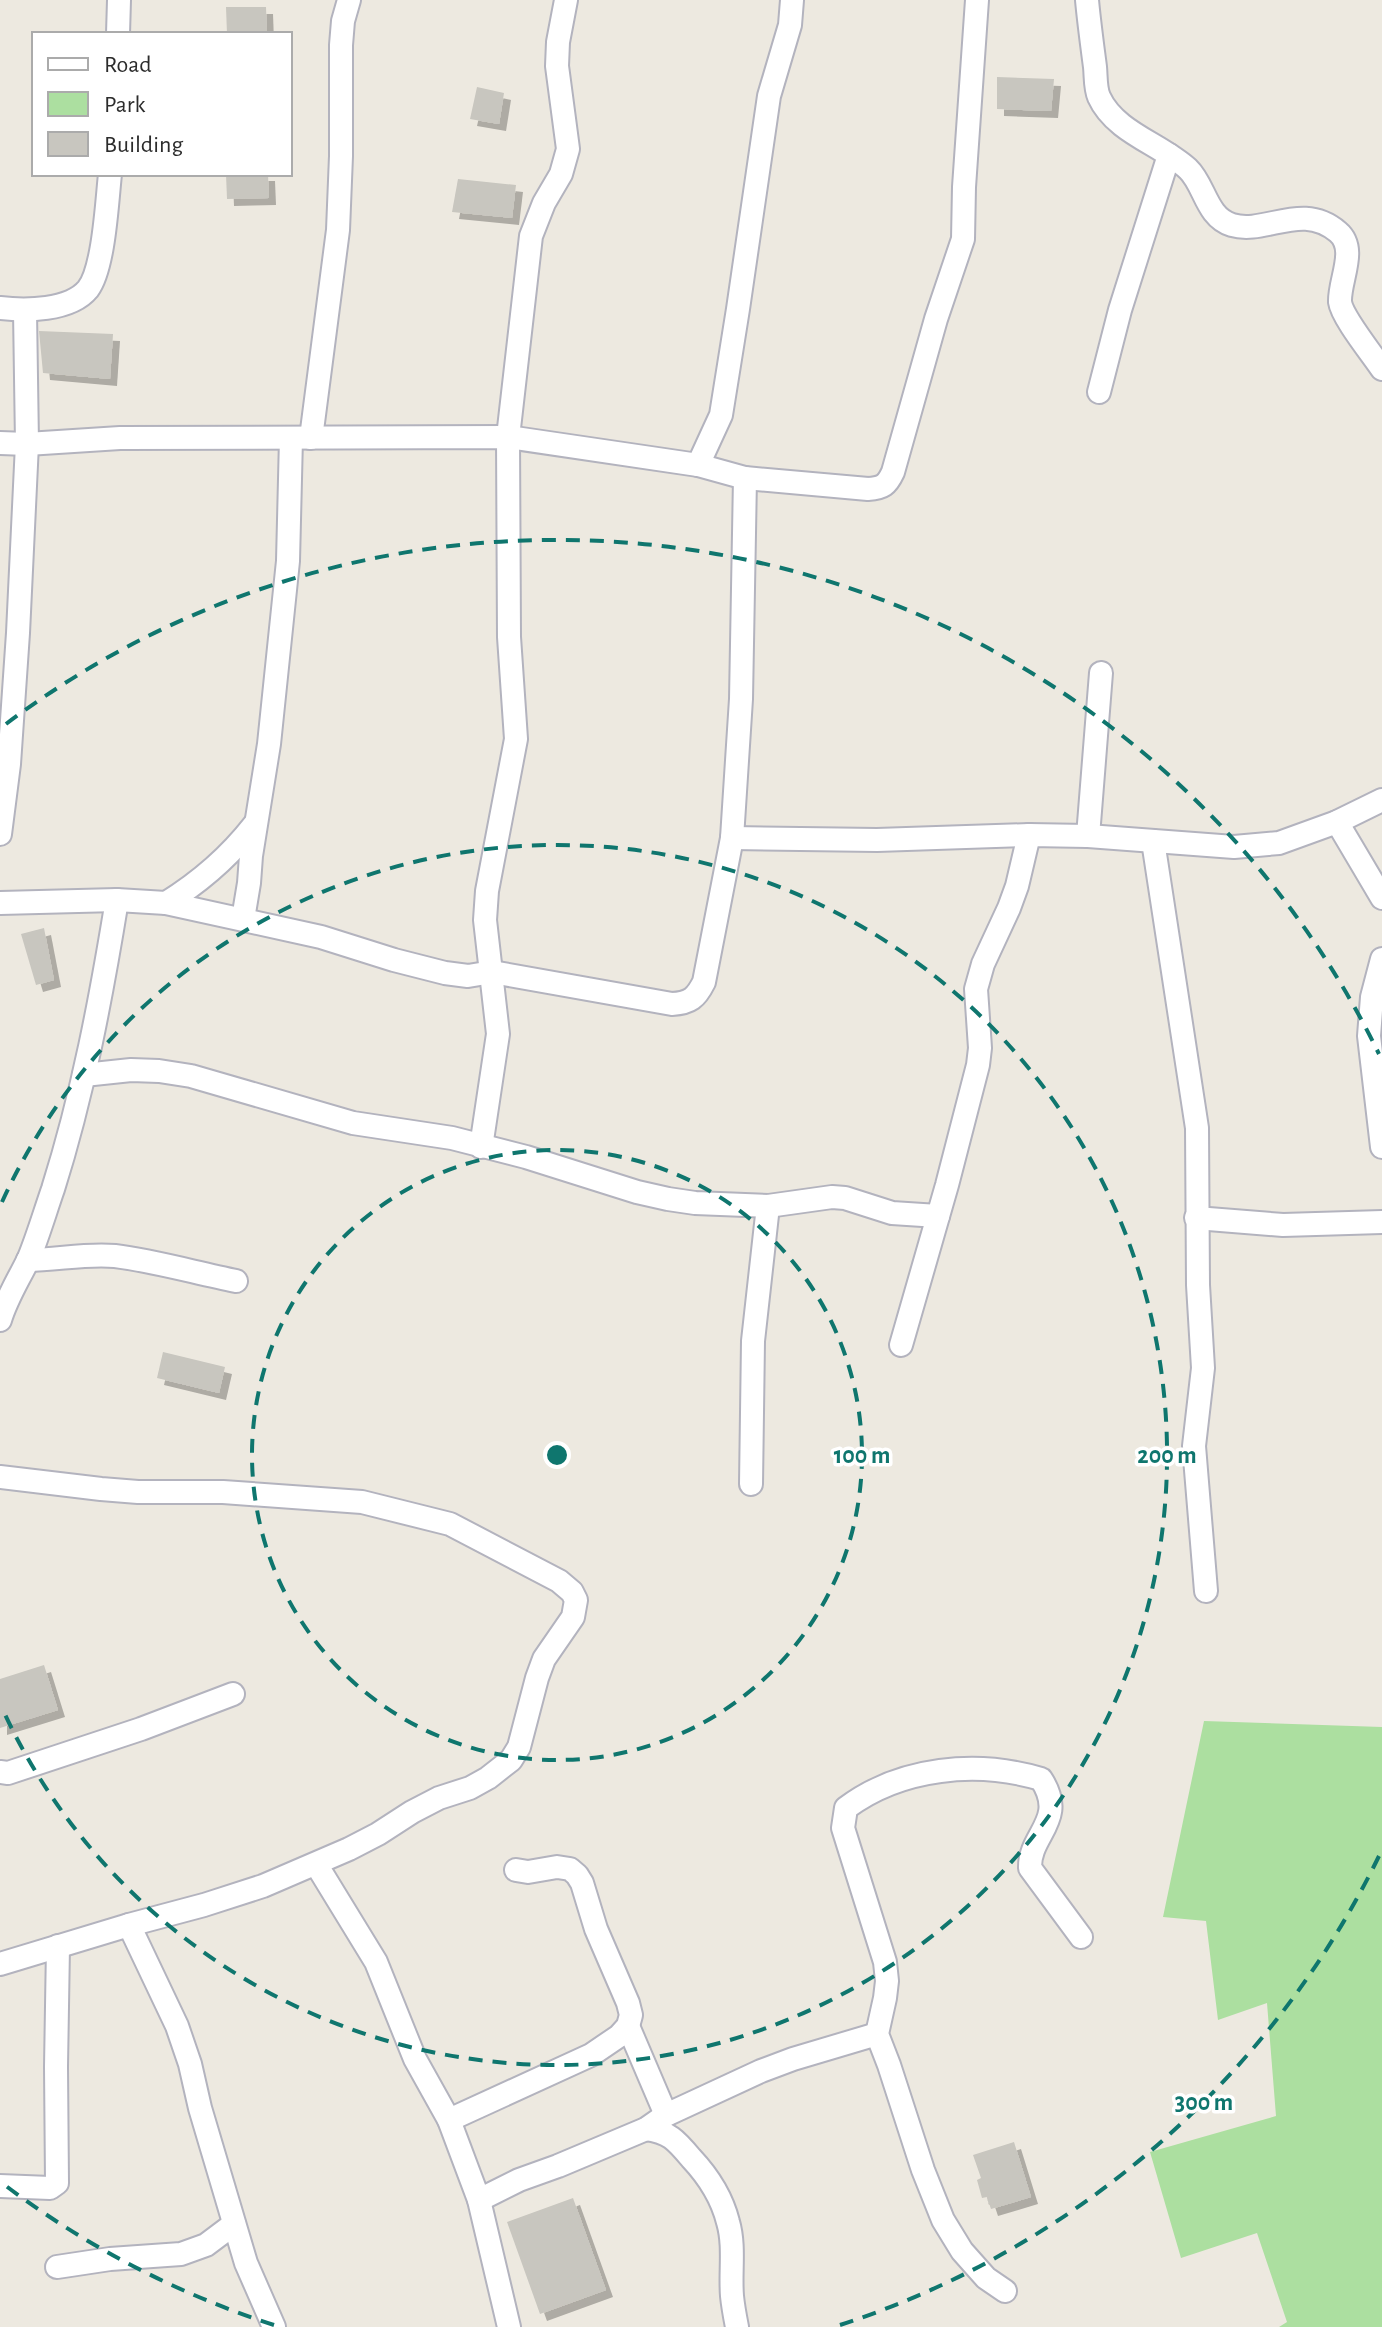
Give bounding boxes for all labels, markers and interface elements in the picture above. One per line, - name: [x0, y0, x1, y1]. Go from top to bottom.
- legend: [32, 32, 292, 176]
- text: Road: [104, 53, 152, 77]
- text: Park: [104, 93, 145, 117]
- text: Building: [104, 133, 183, 157]
- centre of rings: [543, 1441, 571, 1469]
- text: 100 m: [834, 1444, 890, 1468]
- text: 200 m: [1137, 1444, 1197, 1468]
- text: 300 m: [1175, 2091, 1233, 2115]

